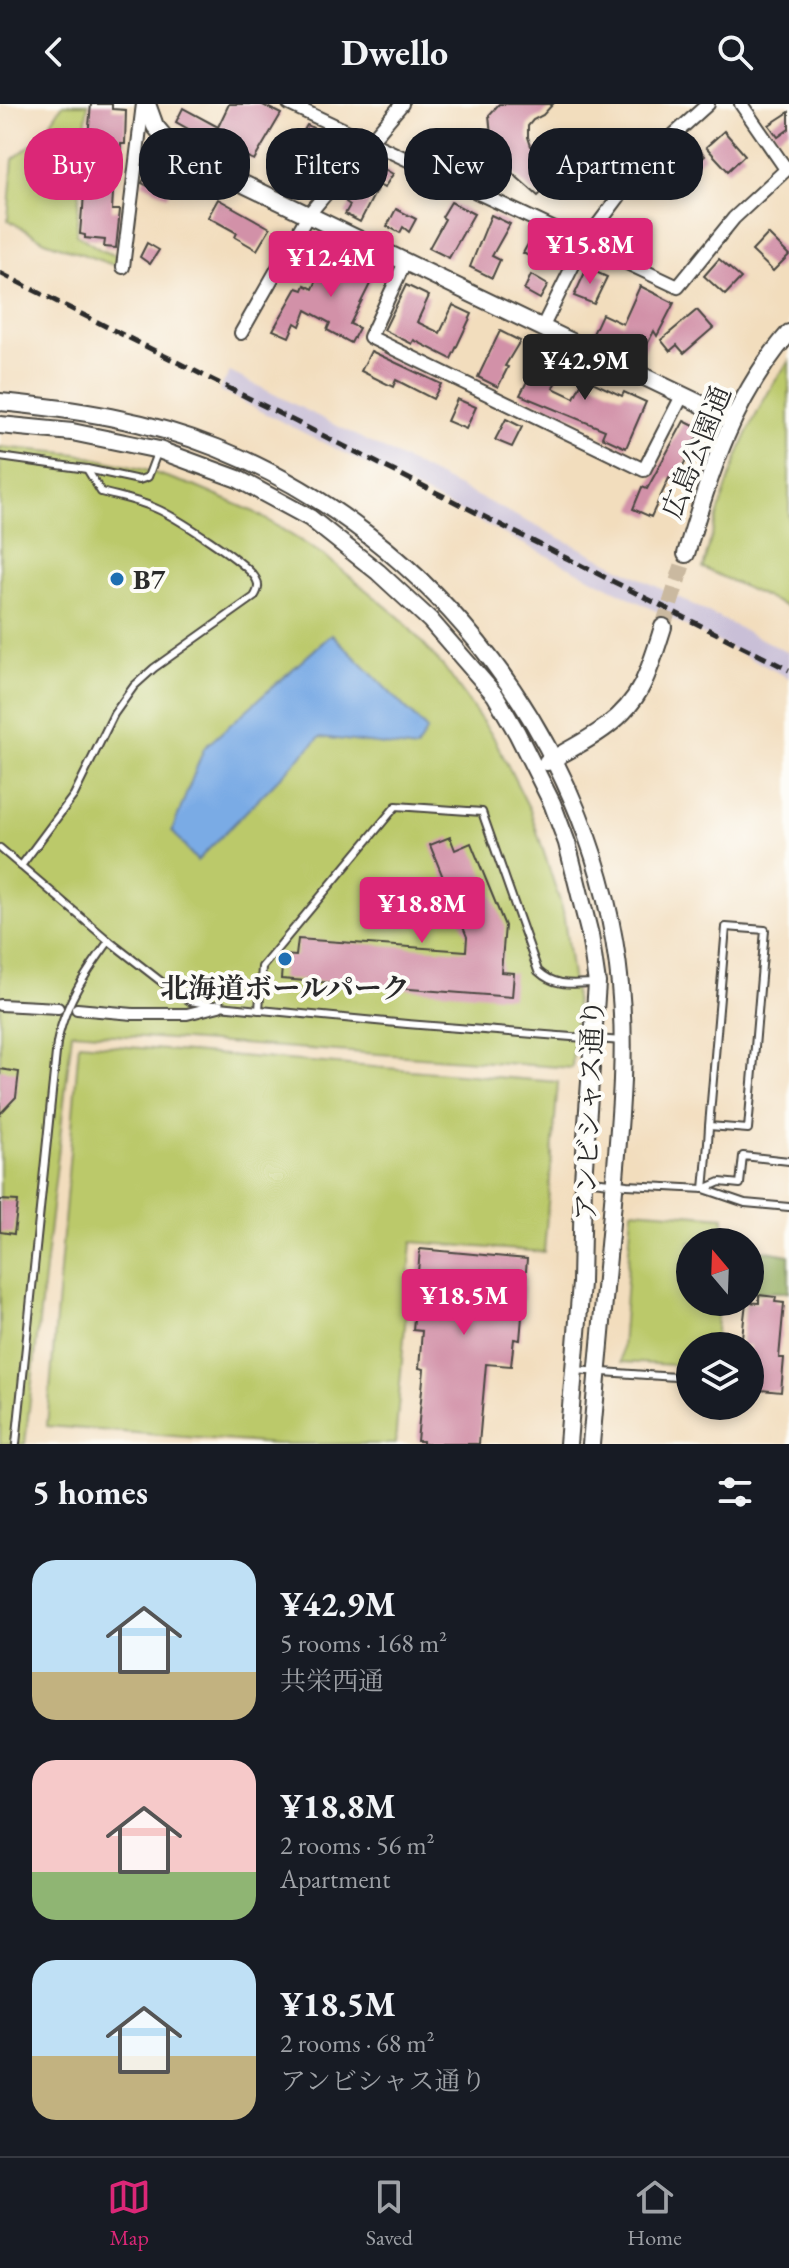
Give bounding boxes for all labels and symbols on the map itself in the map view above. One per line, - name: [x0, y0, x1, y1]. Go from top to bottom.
- pin: ¥15.8M: [525, 218, 655, 286]
- pin: ¥12.4M: [266, 231, 396, 299]
- pin: ¥42.9M: [520, 334, 650, 402]
- street label: 広島公園通: [653, 380, 739, 524]
- place label: B7: [133, 561, 166, 597]
- marker: B7: [108, 570, 126, 588]
- pin: ¥18.8M: [357, 877, 487, 945]
- marker: 北海道ボールパーク: [276, 950, 294, 968]
- place label: 北海道ボールパーク: [160, 970, 410, 1006]
- street label: アンビシャス通り: [567, 998, 611, 1222]
- north arrow: [676, 1228, 764, 1316]
- pin: ¥18.5M: [399, 1269, 529, 1337]

